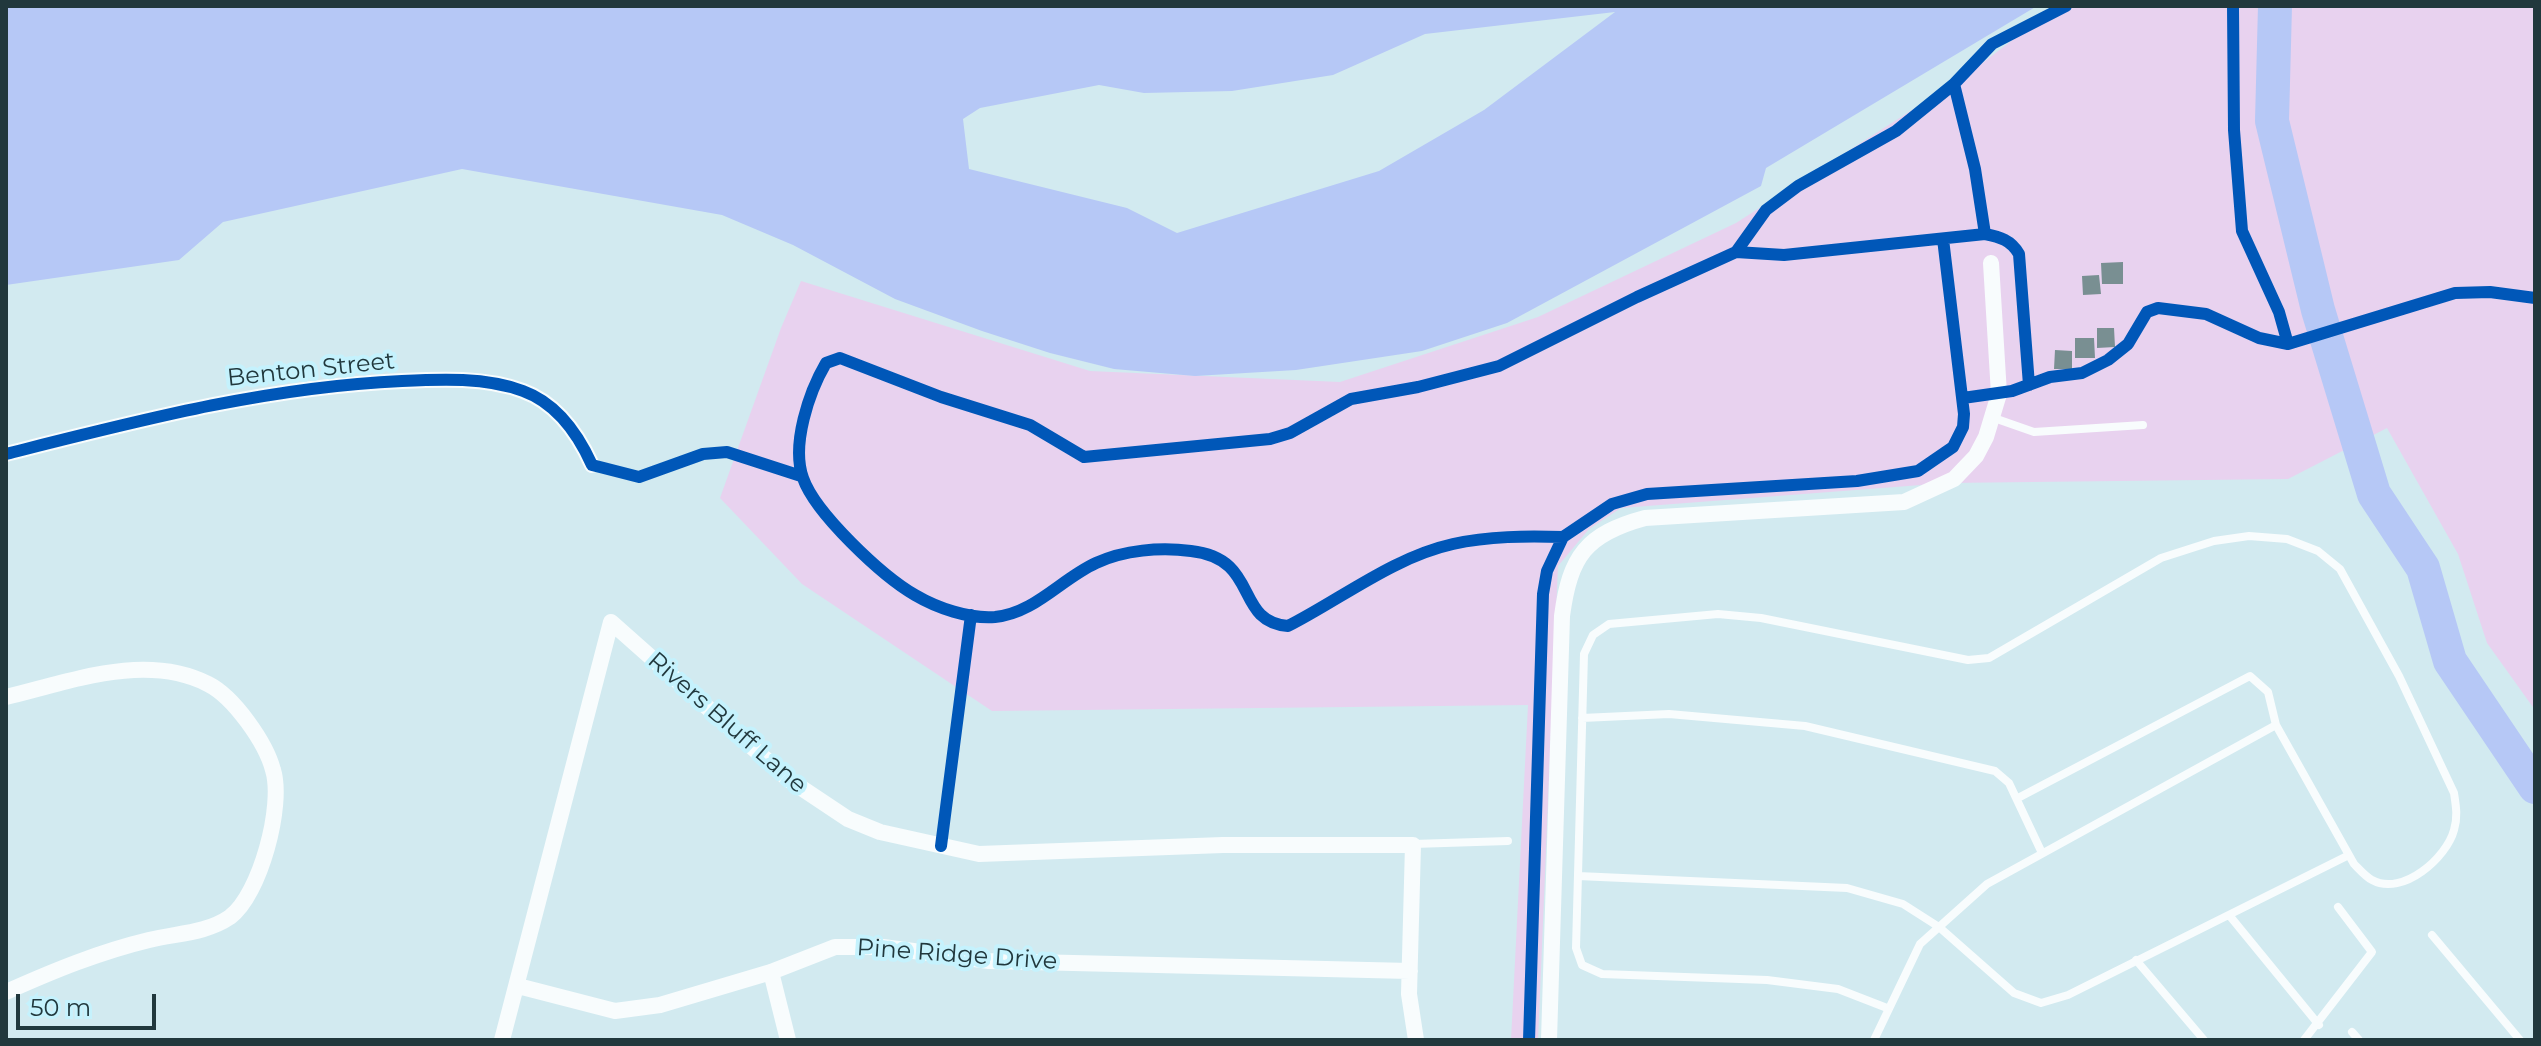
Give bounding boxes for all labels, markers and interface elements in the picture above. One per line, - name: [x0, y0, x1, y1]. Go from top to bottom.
- street label: Benton Street: [226, 347, 396, 393]
- street label: Rivers Bluff Lane: [642, 646, 812, 800]
- street label: Pine Ridge Drive: [856, 934, 1058, 976]
- scale bar: [20, 978, 160, 1028]
- text: 50 m: [30, 993, 91, 1022]

